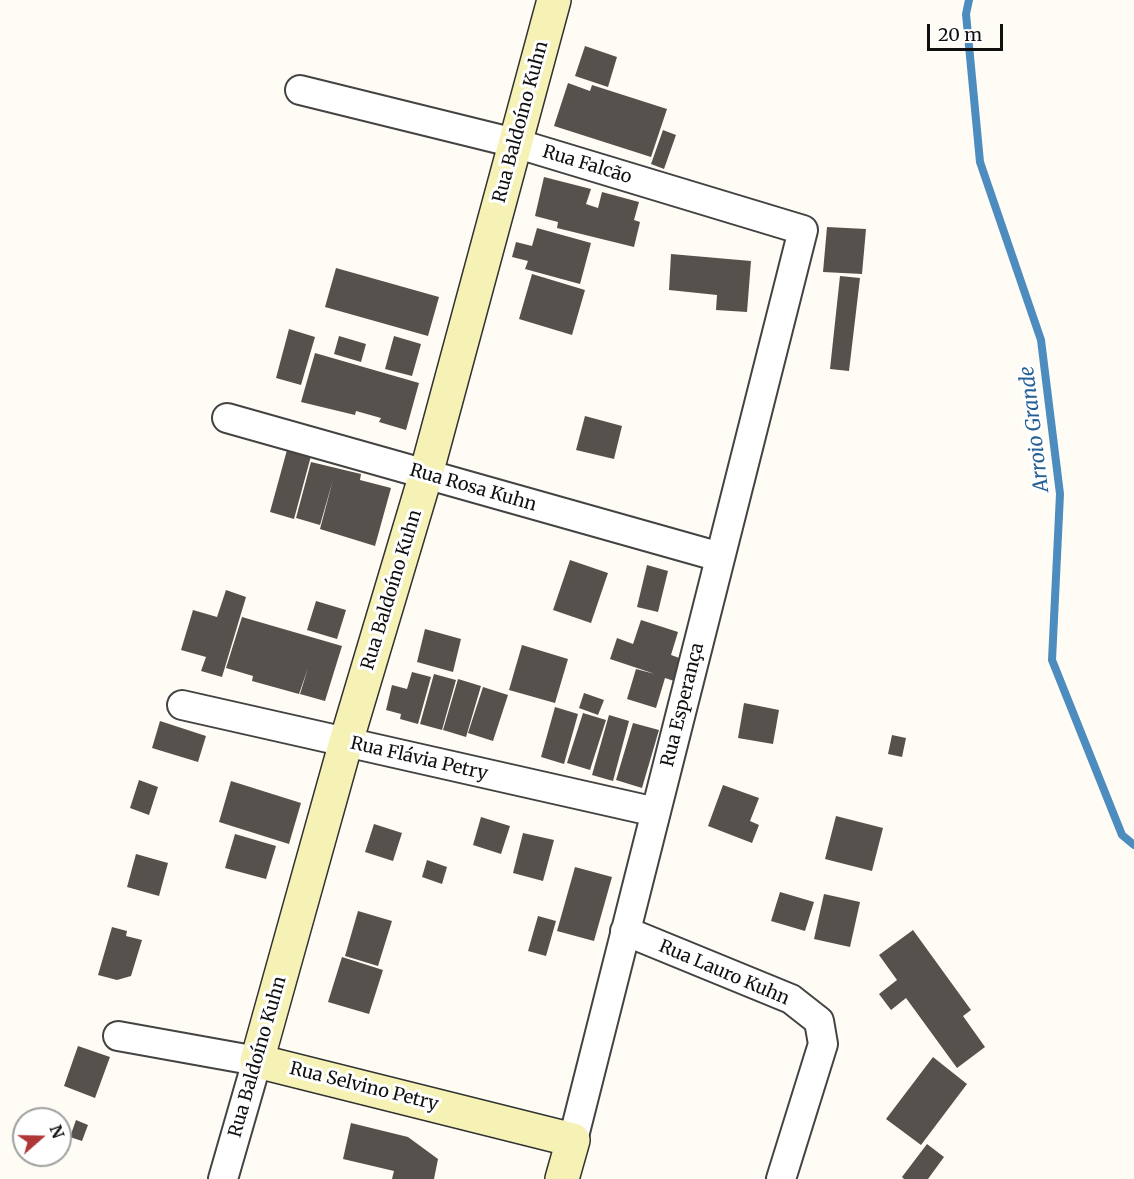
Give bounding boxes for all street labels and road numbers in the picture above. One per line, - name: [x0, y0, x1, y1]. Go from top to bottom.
- street label: Rua Baldoíno Kuhn: [489, 39, 553, 205]
- street label: Rua Falcão: [540, 141, 634, 189]
- street label: Rua Rosa Kuhn: [407, 460, 539, 516]
- street label: Rua Baldoíno Kuhn: [357, 507, 427, 673]
- street label: Rua Esperança: [657, 641, 709, 769]
- street label: Rua Flávia Petry: [348, 733, 490, 785]
- street label: Rua Lauro Kuhn: [656, 936, 792, 1010]
- street label: Rua Baldoíno Kuhn: [225, 974, 291, 1140]
- street label: Rua Selvino Petry: [287, 1058, 441, 1116]

